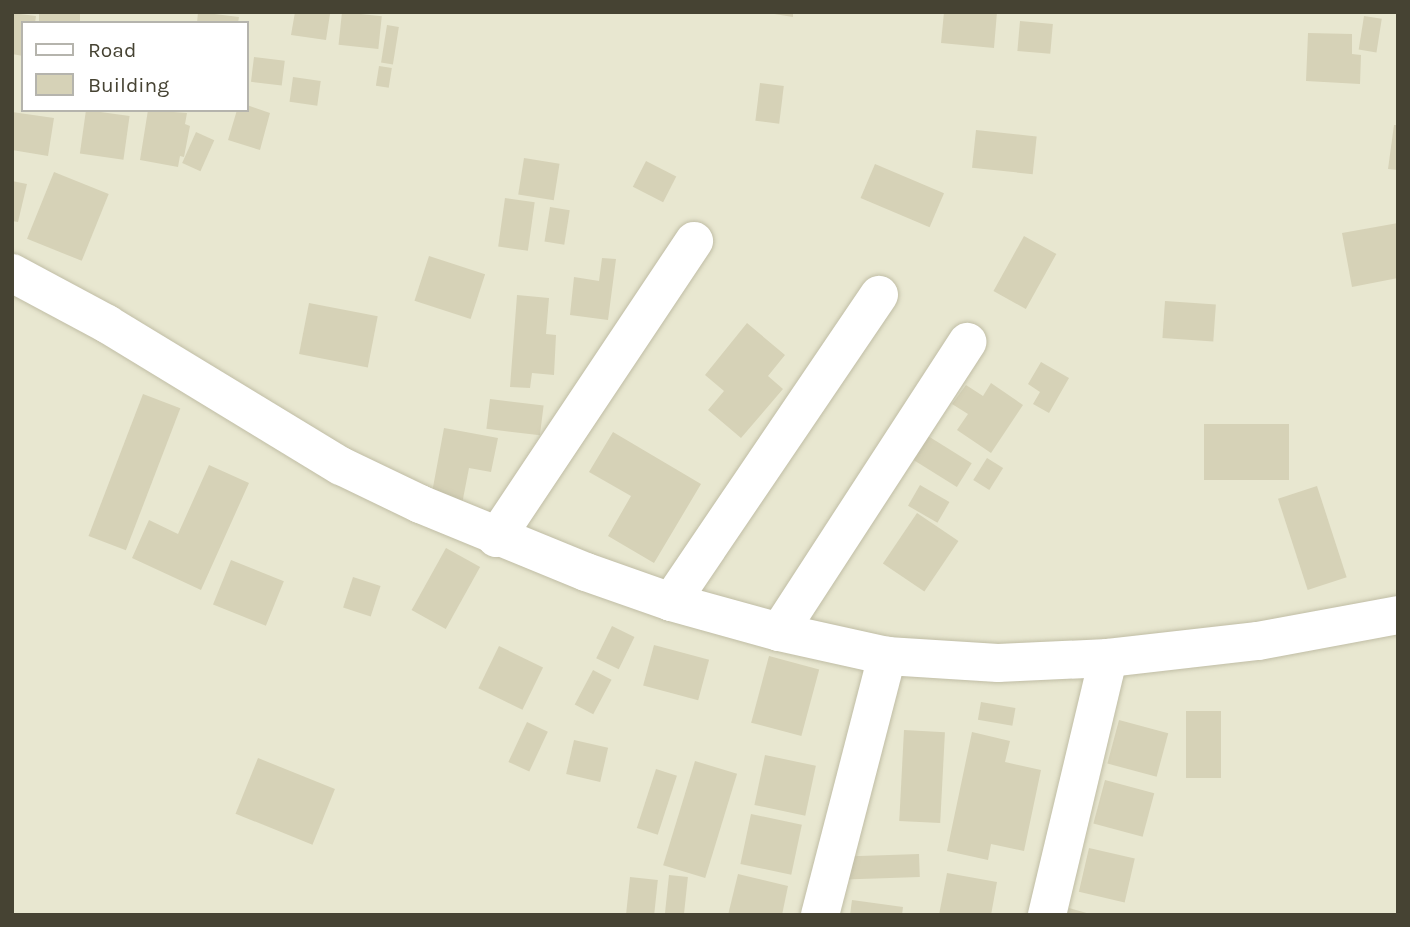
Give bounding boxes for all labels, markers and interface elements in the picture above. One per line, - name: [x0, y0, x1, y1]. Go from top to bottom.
- legend: [21, 21, 248, 112]
- text: Road: [88, 38, 136, 62]
- text: Building: [88, 73, 169, 97]

